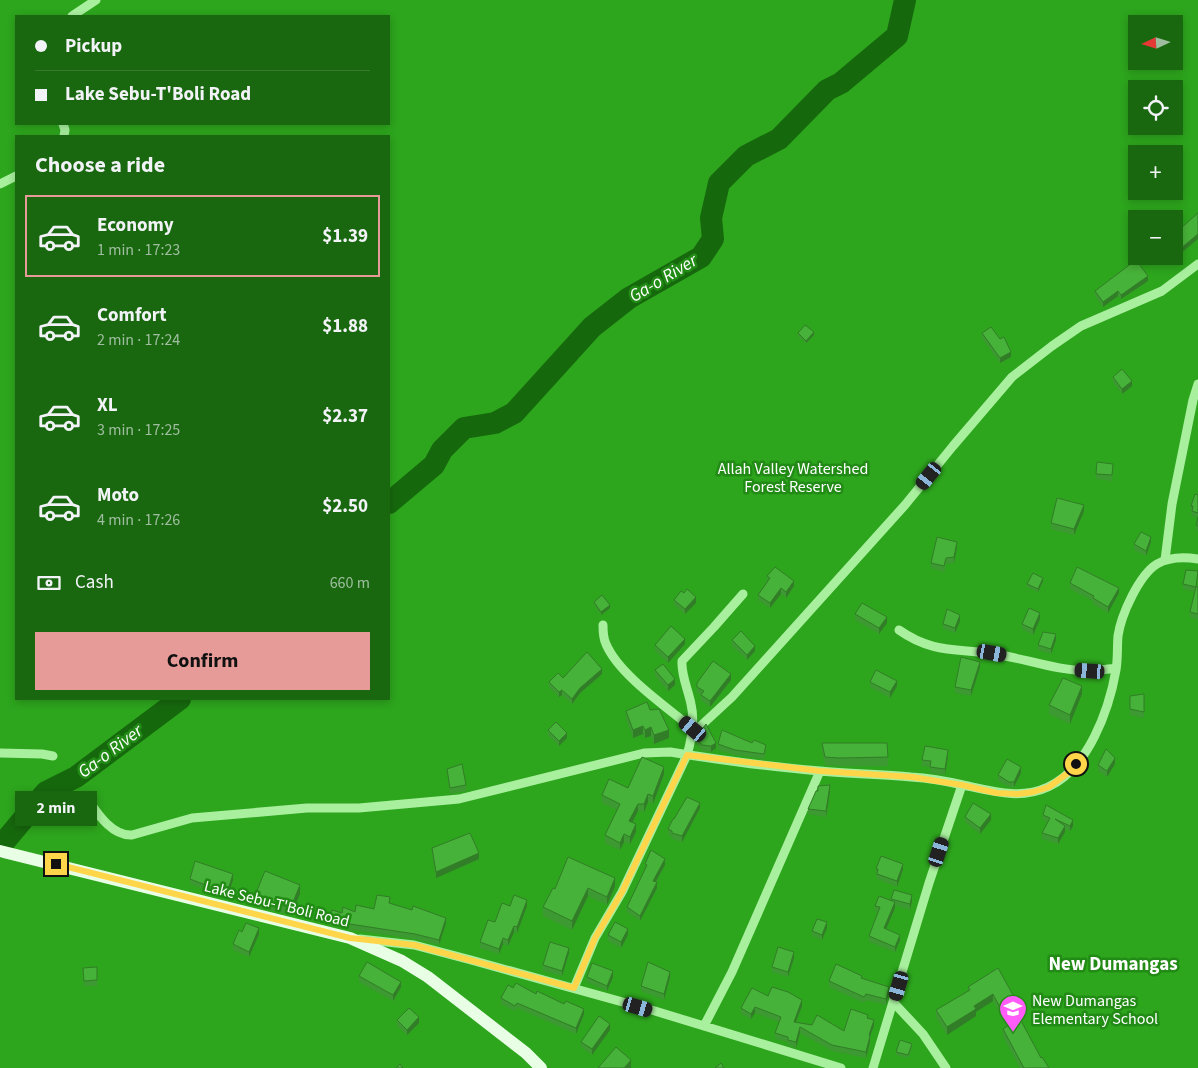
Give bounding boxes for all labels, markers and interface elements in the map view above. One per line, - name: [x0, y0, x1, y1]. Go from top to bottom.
- north arrow: [1128, 15, 1182, 70]
- map controls: [1128, 15, 1183, 265]
- text: Pickup: [65, 33, 122, 60]
- button: locate: [1128, 80, 1183, 135]
- text: Lake Sebu-T'Boli Road: [65, 81, 251, 108]
- button: +: [1128, 145, 1183, 200]
- text: Choose a ride: [35, 149, 165, 181]
- button: −: [1128, 210, 1183, 265]
- text: Economy: [97, 212, 174, 239]
- icon: car: [37, 214, 82, 259]
- text: $1.39: [322, 223, 368, 250]
- text: 1 min · 17:23: [97, 239, 180, 261]
- water label: Ga-o River: [624, 248, 703, 309]
- text: Comfort: [97, 302, 167, 329]
- icon: car: [37, 304, 82, 349]
- text: $1.88: [322, 313, 368, 340]
- text: 2 min · 17:24: [97, 329, 180, 351]
- text: XL: [97, 392, 118, 419]
- icon: car: [37, 394, 82, 439]
- text: $2.37: [322, 403, 368, 430]
- text: 3 min · 17:25: [97, 419, 180, 441]
- park label: Allah Valley Watershed Forest Reserve: [718, 458, 868, 498]
- car: [913, 460, 944, 492]
- text: Moto: [97, 482, 139, 509]
- icon: car: [37, 484, 82, 529]
- text: $2.50: [322, 493, 368, 520]
- text: 4 min · 17:26: [97, 509, 180, 531]
- icon: cash: [35, 569, 63, 597]
- text: Cash: [75, 569, 114, 596]
- text: 660 m: [330, 572, 370, 594]
- button: Confirm: [35, 632, 370, 690]
- car: [975, 643, 1008, 663]
- car: [1074, 662, 1105, 680]
- car: [676, 714, 709, 744]
- water label: Ga-o River: [73, 718, 149, 784]
- route start: [1065, 753, 1087, 775]
- callout: 2 min: [15, 792, 97, 826]
- text: 2 min: [37, 797, 75, 819]
- car: [927, 835, 950, 869]
- route end: [45, 853, 67, 875]
- street label: Lake Sebu-T'Boli Road: [202, 875, 352, 933]
- district label: New Dumangas: [1048, 951, 1178, 978]
- car: [887, 970, 910, 1002]
- place label: New Dumangas Elementary School: [1032, 990, 1158, 1030]
- school or university icon: New Dumangas Elementary School: [998, 994, 1028, 1033]
- car: [621, 996, 654, 1018]

